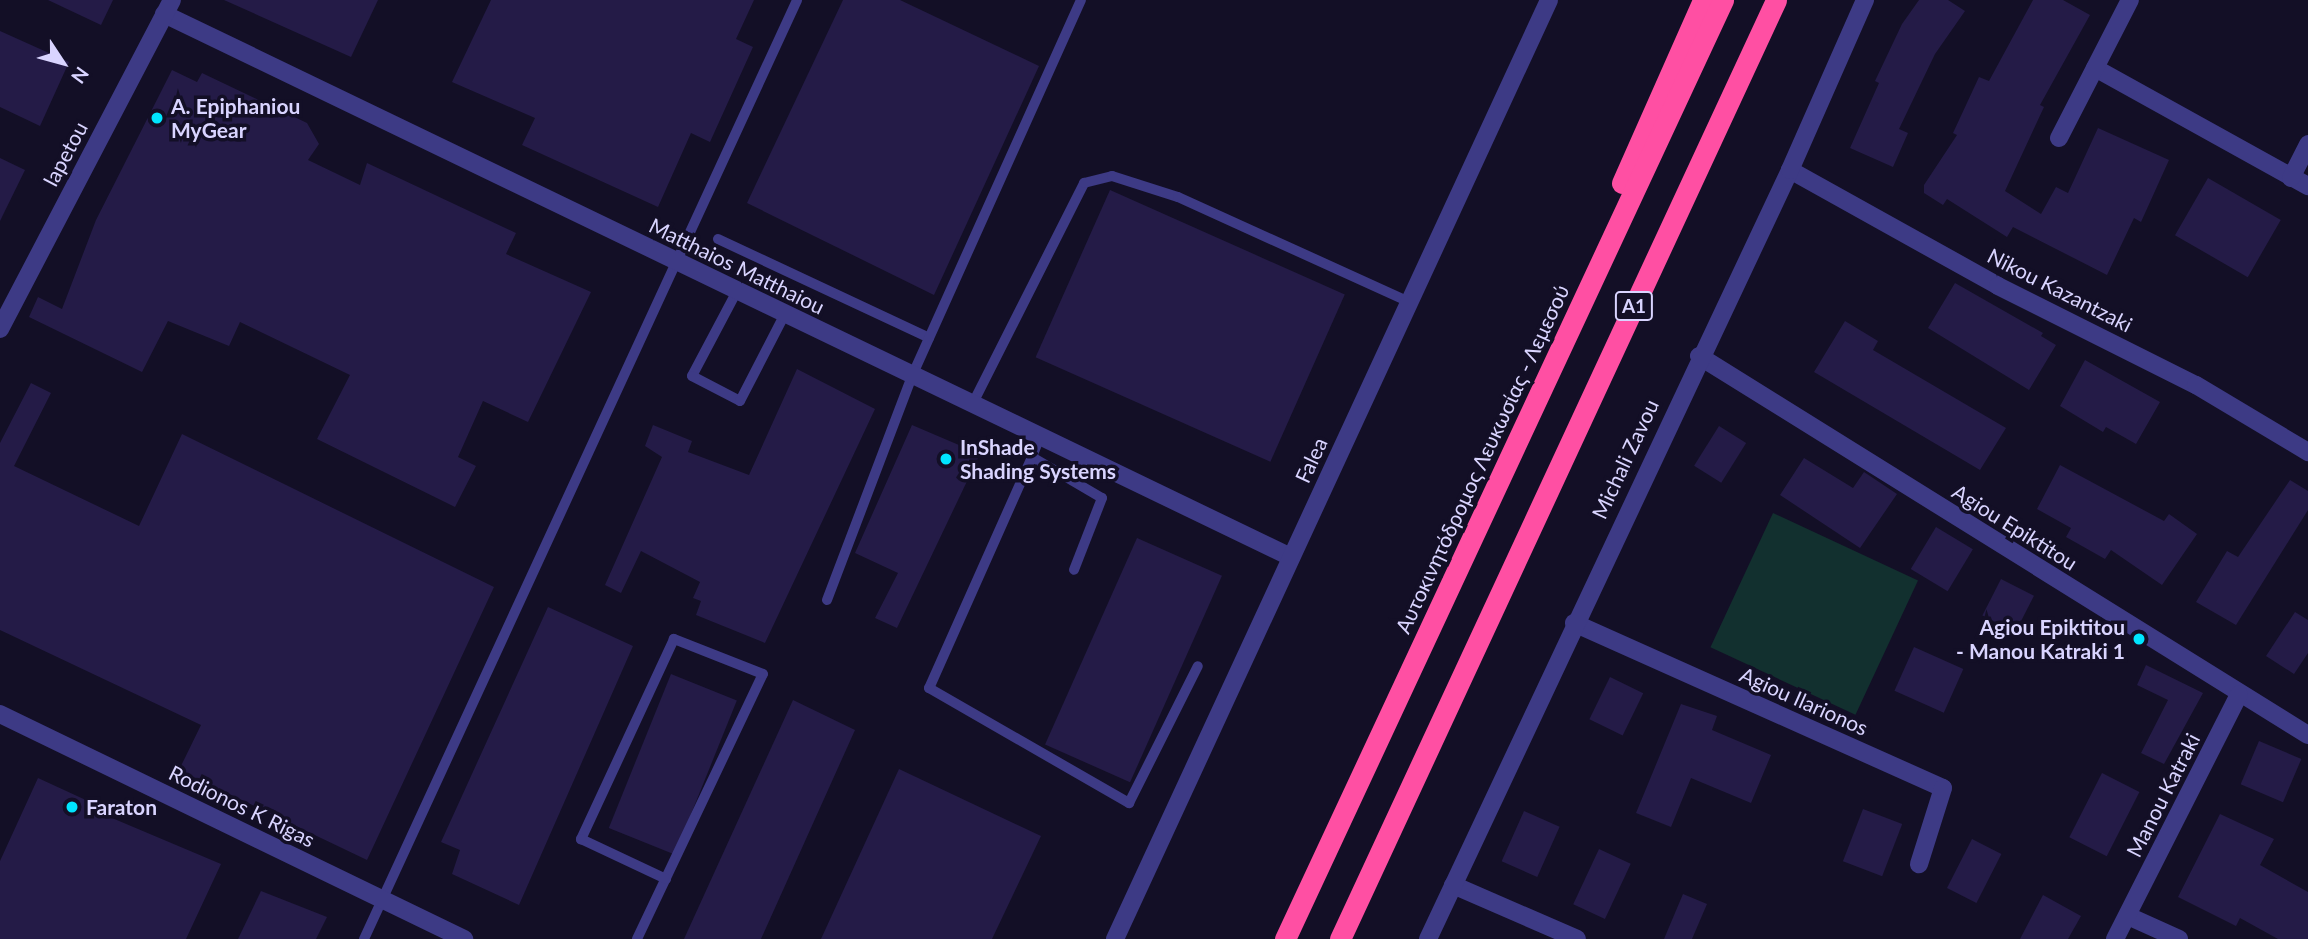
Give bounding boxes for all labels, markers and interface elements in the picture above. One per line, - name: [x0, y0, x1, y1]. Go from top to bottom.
- north arrow: [28, 28, 98, 98]
- text: N: [67, 63, 94, 88]
- place label: A. Epiphaniou MyGear: [171, 93, 300, 143]
- marker: A. Epiphaniou MyGear: [149, 110, 165, 126]
- street label: Iapetou: [37, 117, 93, 191]
- street label: Matthaios Matthaiou: [645, 213, 829, 319]
- street label: Nikou Kazantzaki: [1983, 243, 2137, 337]
- street label: Αυτοκινητόδρομος Λευκωσίας - Λεμεσού: [1390, 280, 1574, 638]
- road number: A1: [1615, 290, 1653, 322]
- street label: Michali Zavou: [1586, 395, 1664, 523]
- street label: Falea: [1290, 433, 1332, 487]
- place label: InShade Shading Systems: [960, 434, 1116, 484]
- marker: InShade Shading Systems: [938, 451, 954, 467]
- street label: Agiou Epiktitou: [1948, 479, 2082, 575]
- place label: Agiou Epiktitou - Manou Katraki 1: [1956, 614, 2125, 664]
- marker: Agiou Epiktitou - Manou Katraki 1: [2131, 631, 2147, 647]
- street label: Agiou Ilarionos: [1736, 662, 1872, 740]
- street label: Manou Katraki: [2121, 729, 2205, 861]
- street label: Rodionos K Rigas: [165, 760, 319, 852]
- place label: Faraton: [86, 794, 157, 820]
- marker: Faraton: [64, 799, 80, 815]

